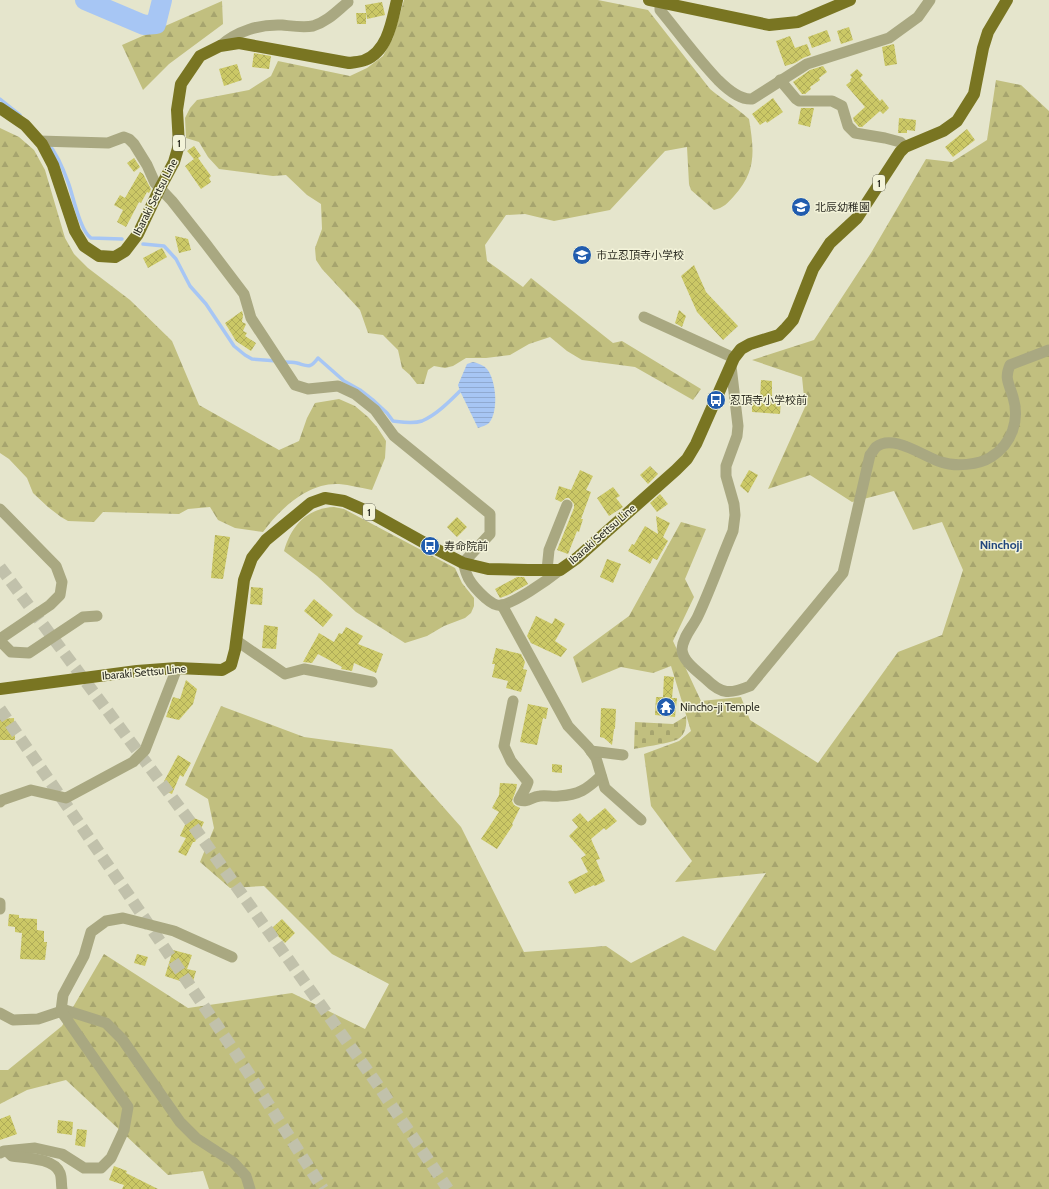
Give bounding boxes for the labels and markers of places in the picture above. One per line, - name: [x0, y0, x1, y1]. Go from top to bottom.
- school or university icon: 北辰幼稚園: [790, 196, 812, 218]
- place label: 北辰幼稚園: [815, 200, 870, 214]
- school or university icon: 市立忍頂寺小学校: [571, 244, 593, 266]
- place label: 市立忍頂寺小学校: [596, 248, 684, 262]
- bus stop icon: 忍頂寺小学校前: [705, 389, 727, 411]
- place label: 忍頂寺小学校前: [730, 393, 807, 407]
- bus stop icon: 寿命院前: [419, 535, 441, 557]
- place label: 寿命院前: [444, 539, 488, 553]
- temple icon: Nincho-ji Temple: [655, 696, 677, 718]
- place label: Nincho-ji Temple: [680, 700, 760, 714]

